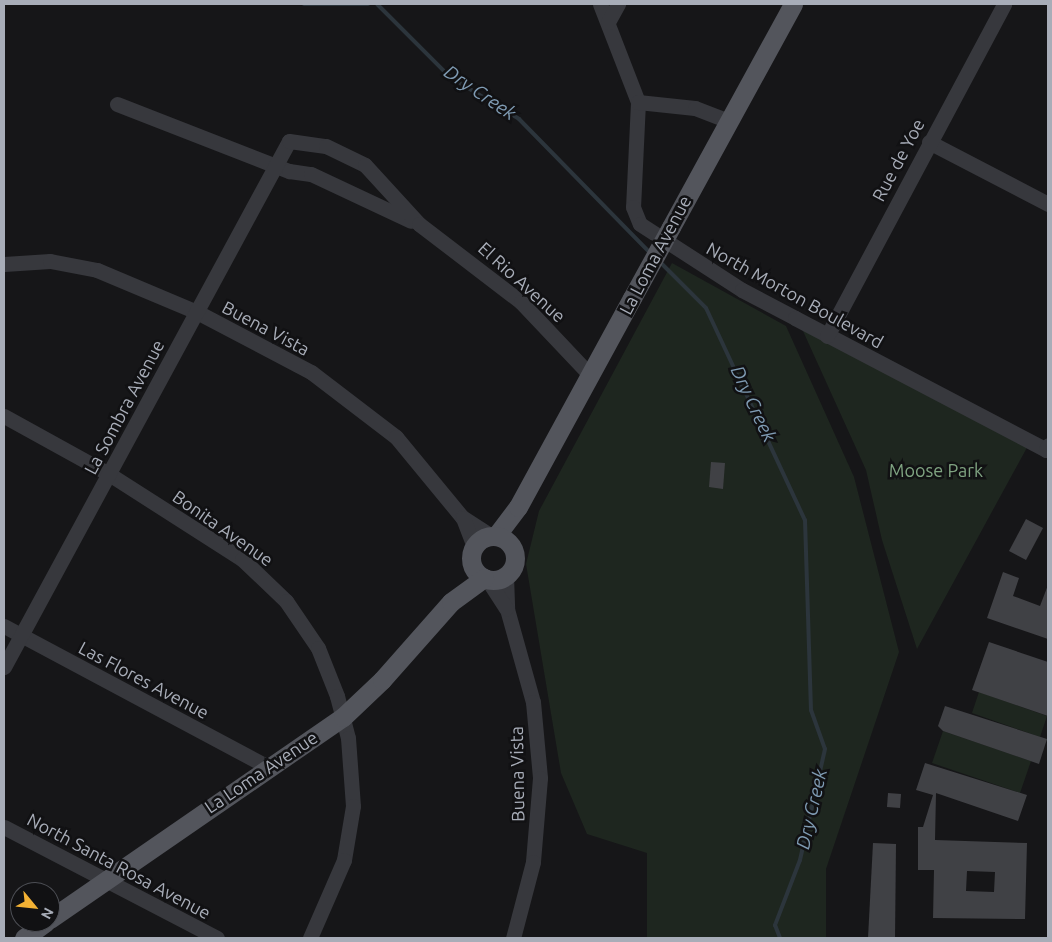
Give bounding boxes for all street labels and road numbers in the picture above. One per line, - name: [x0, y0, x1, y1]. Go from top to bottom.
- street label: Rue de Yoe: [867, 115, 929, 205]
- street label: La Loma Avenue: [615, 192, 695, 318]
- street label: El Rio Avenue: [474, 237, 570, 327]
- street label: North Morton Boulevard: [703, 237, 887, 353]
- street label: Buena Vista: [219, 296, 313, 360]
- street label: La Sombra Avenue: [79, 336, 169, 478]
- street label: Bonita Avenue: [169, 485, 277, 571]
- street label: Las Flores Avenue: [75, 637, 213, 723]
- street label: La Loma Avenue: [200, 726, 322, 818]
- street label: Buena Vista: [505, 726, 529, 822]
- street label: North Santa Rosa Avenue: [24, 808, 214, 924]

